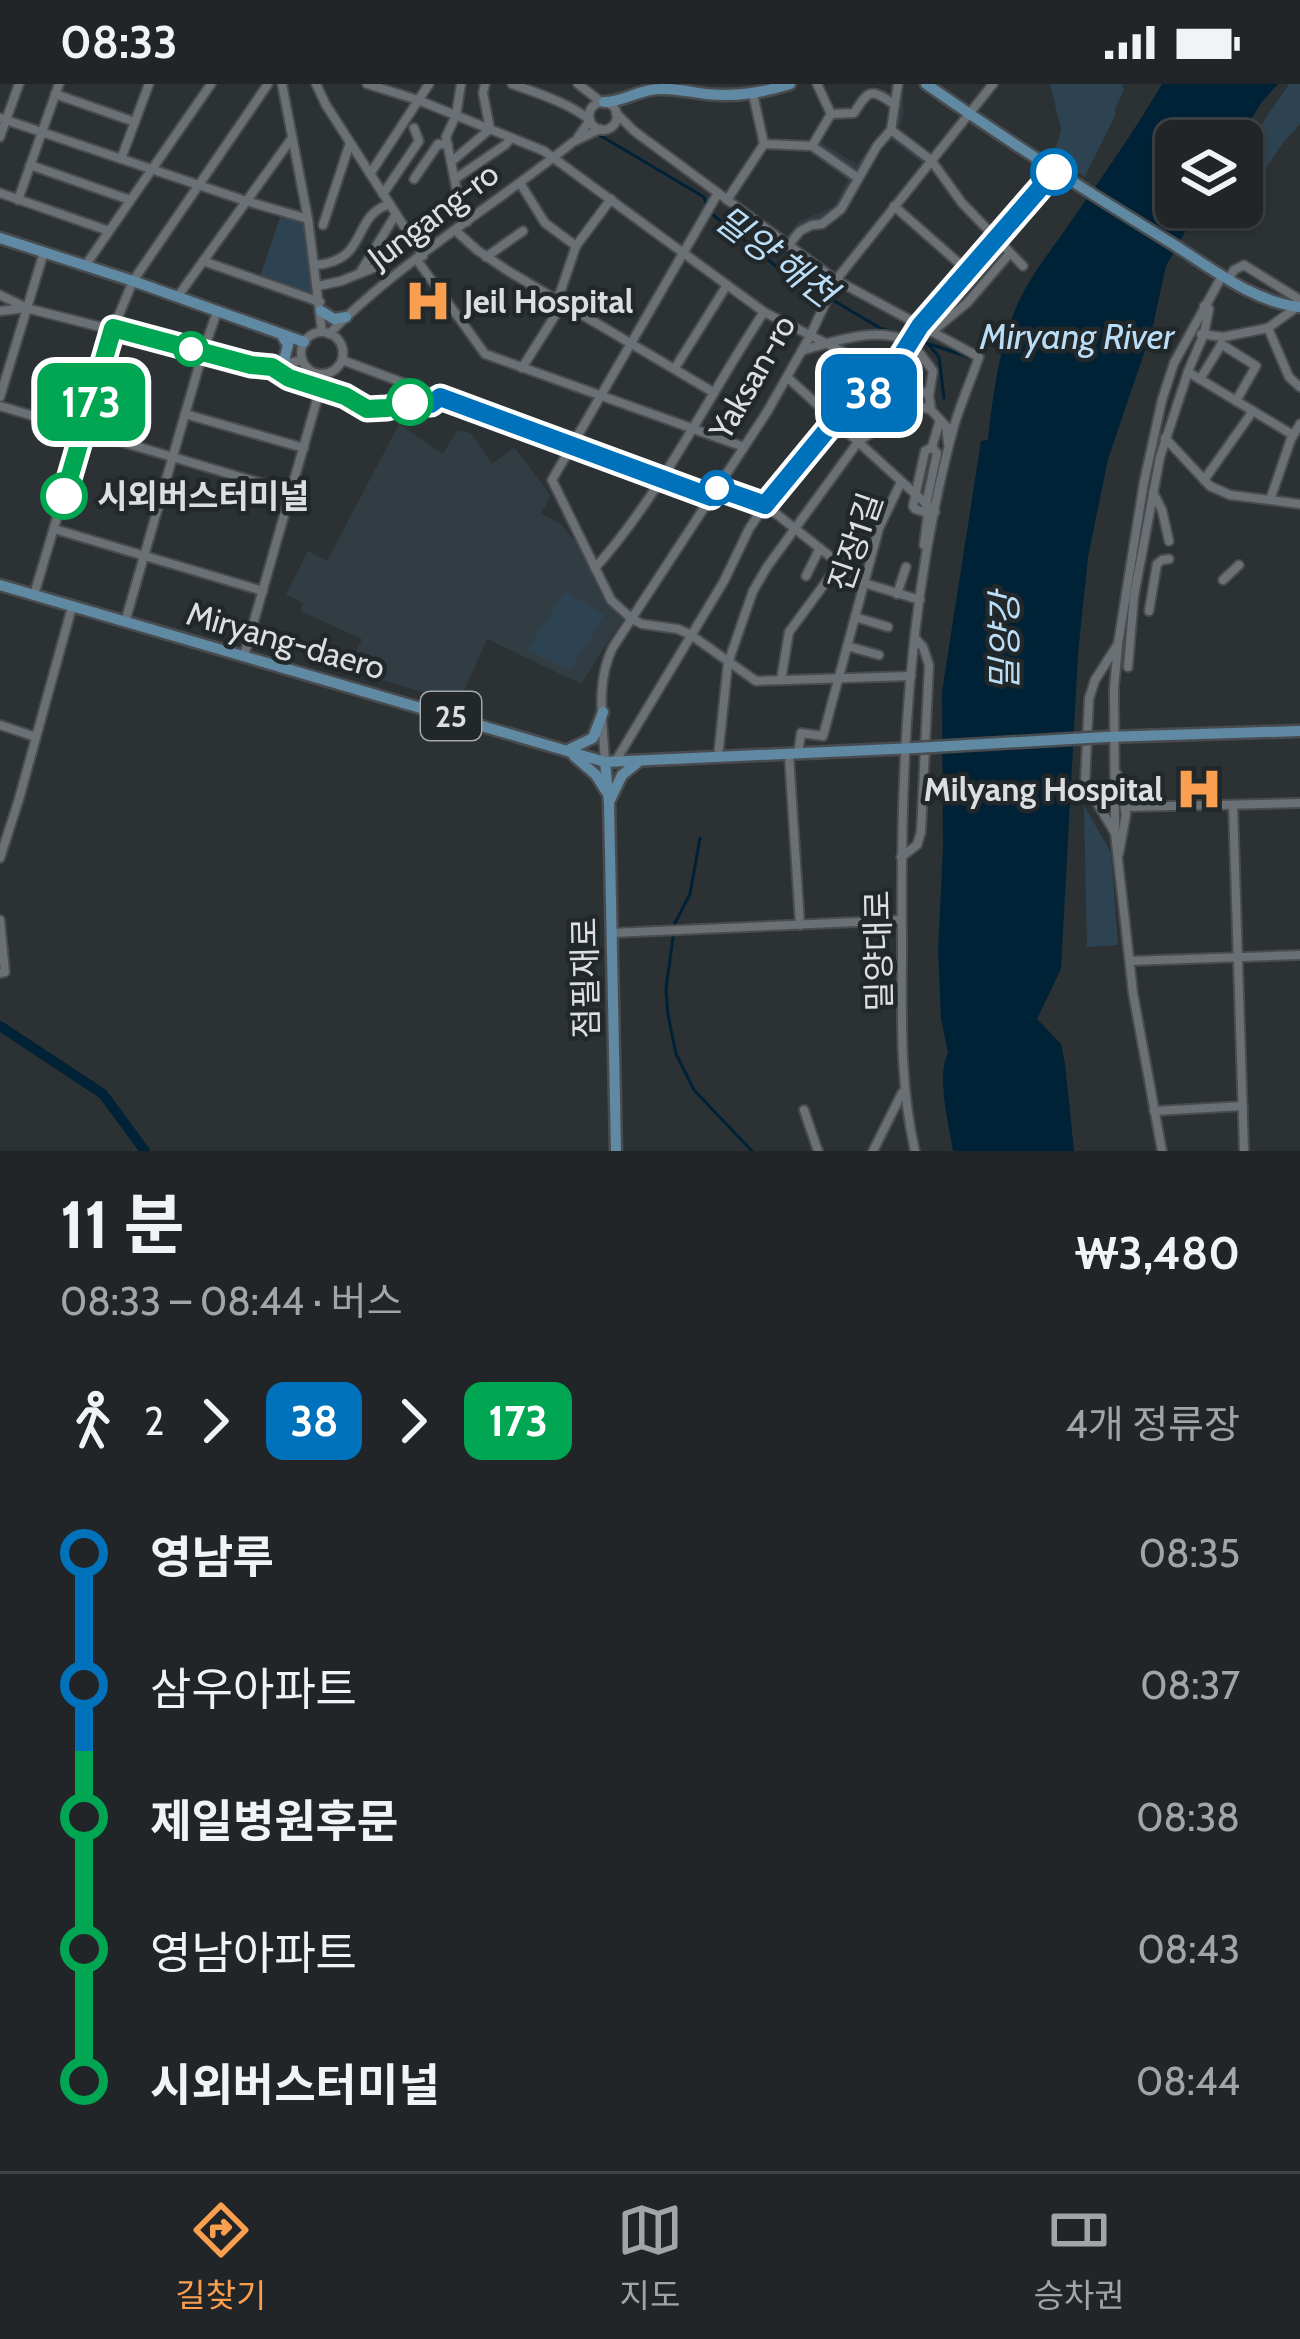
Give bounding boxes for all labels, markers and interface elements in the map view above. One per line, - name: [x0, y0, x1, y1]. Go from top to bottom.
- text: 08:33: [60, 15, 177, 69]
- map controls: [1155, 120, 1263, 228]
- button: layers: [1155, 120, 1263, 228]
- unlabelled marker: [1032, 150, 1076, 194]
- street label: Jungang-ro: [359, 153, 506, 278]
- water label: 밀양 해천: [707, 196, 848, 318]
- hospital icon: Jeil Hospital: [403, 276, 453, 326]
- place label: Jeil Hospital: [463, 281, 634, 321]
- street label: Yaksan-ro: [700, 308, 804, 447]
- water label: Miryang River: [979, 314, 1176, 358]
- unlabelled marker: [175, 333, 207, 365]
- line badge: 38: [815, 354, 923, 432]
- line badge: 173: [22, 363, 160, 441]
- text: 38: [845, 367, 893, 419]
- text: 173: [61, 376, 121, 428]
- unlabelled marker: [388, 380, 432, 424]
- unlabelled marker: [701, 472, 733, 504]
- marker: 시외버스터미널: [42, 474, 86, 518]
- place label: 시외버스터미널: [97, 476, 310, 516]
- street label: 진장1길: [820, 487, 890, 597]
- water label: 밀양강: [982, 587, 1026, 692]
- street label: Miryang-daero: [182, 593, 390, 687]
- road number: 25: [421, 692, 481, 740]
- hospital icon: Milyang Hospital: [1174, 764, 1224, 814]
- place label: Milyang Hospital: [924, 769, 1163, 809]
- street label: 밀양대로: [857, 890, 899, 1012]
- street label: 점필재로: [564, 917, 606, 1039]
- text: 11 분: [60, 1184, 184, 1265]
- text: ₩3,480: [1075, 1226, 1240, 1280]
- text: 08:33 – 08:44 · 버스: [60, 1277, 403, 1325]
- icon: walk: [60, 1388, 126, 1454]
- icon: forward: [182, 1388, 248, 1454]
- icon: forward: [380, 1388, 446, 1454]
- text: 38: [290, 1395, 338, 1447]
- text: 173: [488, 1395, 548, 1447]
- text: 2: [144, 1397, 164, 1445]
- text: 4개 정류장: [1065, 1400, 1240, 1448]
- text: 08:35: [1139, 1529, 1240, 1577]
- text: 영남루: [150, 1530, 274, 1584]
- text: 08:37: [1140, 1661, 1240, 1709]
- text: 삼우아파트: [150, 1662, 357, 1716]
- text: 08:38: [1136, 1793, 1240, 1841]
- text: 제일병원후문: [150, 1794, 398, 1848]
- text: 08:43: [1137, 1925, 1240, 1973]
- text: 영남아파트: [150, 1926, 357, 1980]
- text: 08:44: [1136, 2057, 1240, 2105]
- text: 시외버스터미널: [150, 2058, 440, 2112]
- tab: 길찾기: [175, 2197, 266, 2317]
- tab: 지도: [617, 2197, 683, 2317]
- tab: 승차권: [1034, 2197, 1125, 2317]

